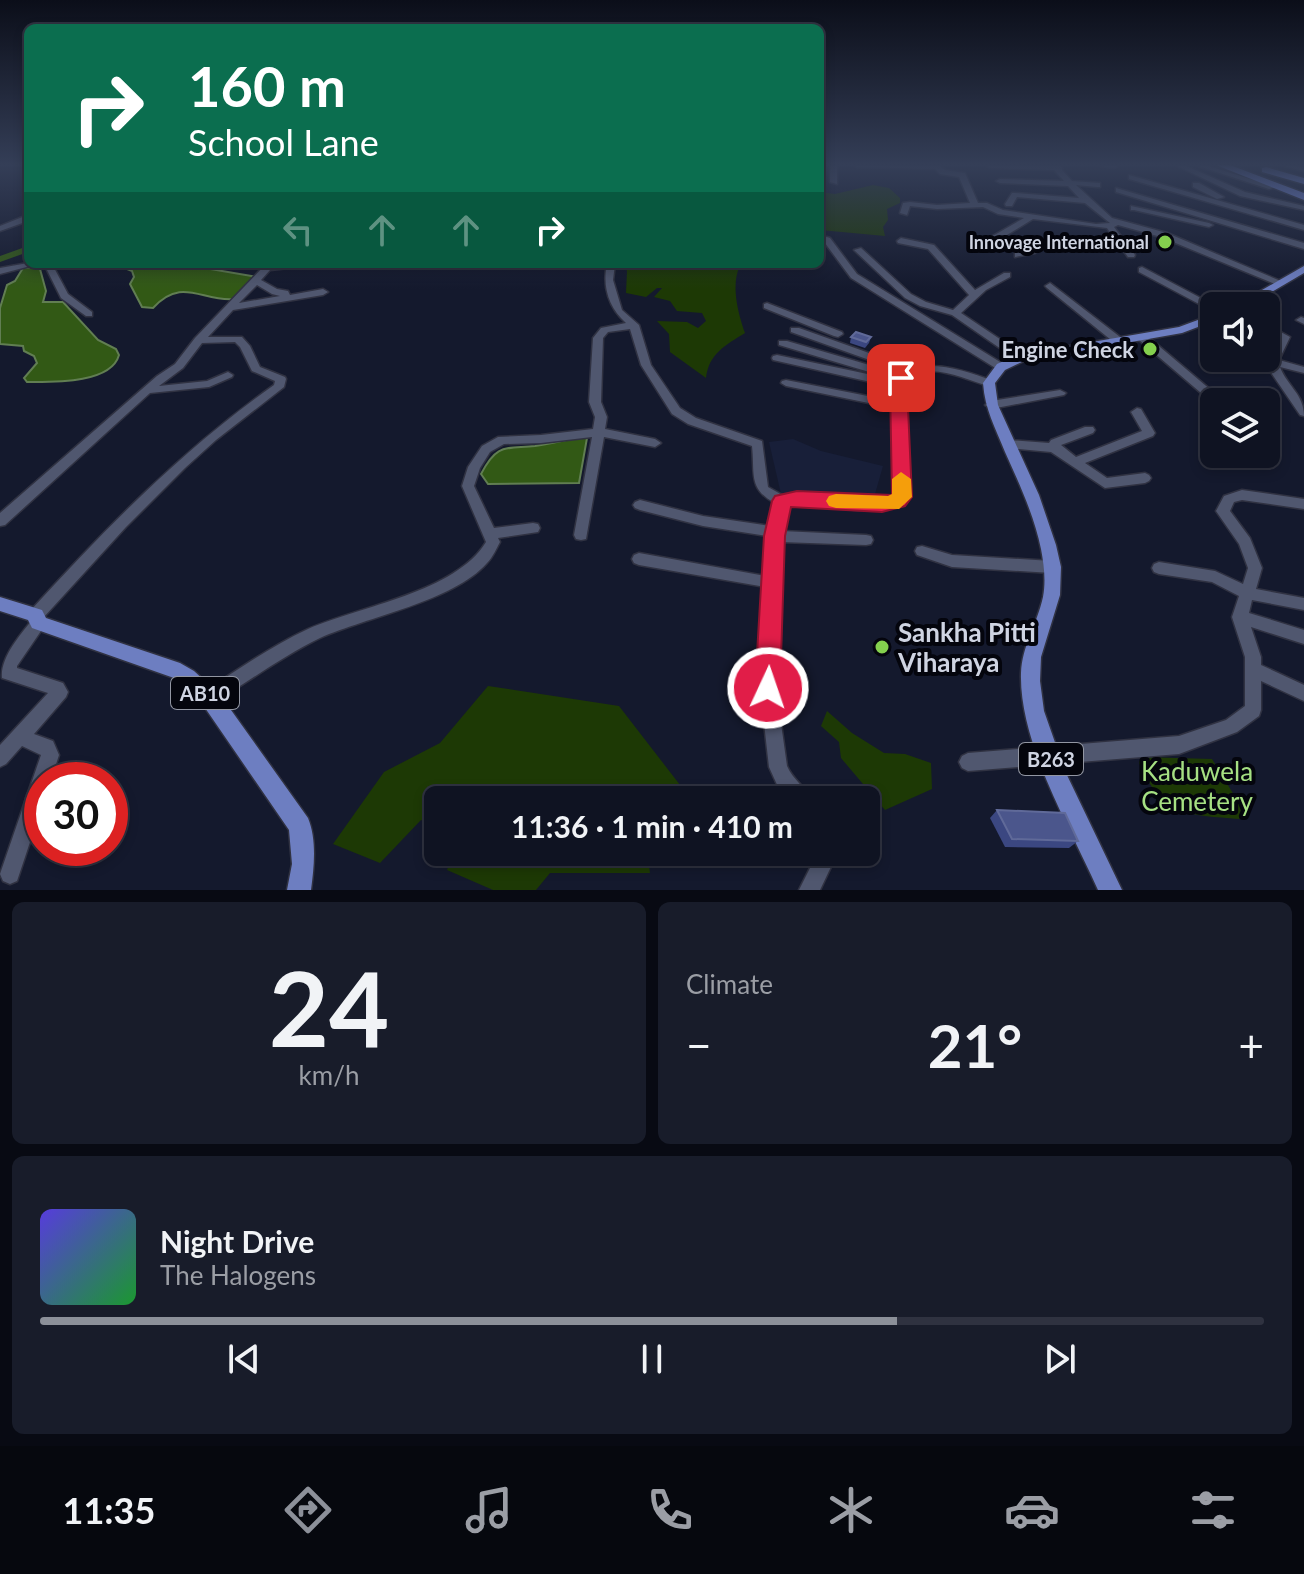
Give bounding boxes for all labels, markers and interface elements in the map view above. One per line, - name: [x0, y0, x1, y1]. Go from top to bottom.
- text: 160 m: [188, 52, 346, 119]
- icon: right: [56, 56, 160, 160]
- text: School Lane: [188, 120, 379, 164]
- icon: left: [276, 208, 320, 252]
- icon: ahead: [360, 208, 404, 252]
- icon: ahead: [444, 208, 488, 252]
- icon: right: [528, 208, 572, 252]
- place label: Innovage International: [969, 231, 1149, 253]
- marker: Innovage International: [1156, 233, 1174, 251]
- map controls: [1200, 292, 1280, 468]
- button: sound: [1200, 292, 1280, 372]
- place label: Engine Check: [1001, 336, 1134, 363]
- marker: Engine Check: [1141, 340, 1159, 358]
- pin: [867, 344, 935, 412]
- icon: arrive: [879, 356, 923, 400]
- button: layers: [1200, 388, 1280, 468]
- place label: Sankha Pitti Viharaya: [897, 616, 1036, 678]
- marker: Sankha Pitti Viharaya: [873, 638, 891, 656]
- position arrow: [726, 646, 810, 730]
- road number: AB10: [171, 677, 239, 709]
- road number: B263: [1019, 743, 1083, 775]
- park label: Kaduwela Cemetery: [1141, 755, 1253, 817]
- speed limit sign: 30: [24, 762, 128, 866]
- text: 11:36 · 1 min · 410 m: [511, 808, 793, 844]
- text: 24: [269, 944, 389, 1069]
- text: Climate: [686, 968, 773, 1000]
- text: 21°: [928, 1009, 1022, 1081]
- text: −: [686, 1019, 712, 1071]
- text: +: [1238, 1019, 1264, 1071]
- text: km/h: [299, 1059, 359, 1091]
- text: Night Drive: [160, 1223, 314, 1259]
- text: The Halogens: [160, 1259, 316, 1291]
- icon: previous: [222, 1337, 266, 1381]
- icon: pause: [630, 1337, 674, 1381]
- icon: next: [1038, 1337, 1082, 1381]
- icon: directions: [280, 1482, 336, 1538]
- icon: music: [461, 1482, 517, 1538]
- icon: phone: [642, 1482, 698, 1538]
- icon: climate: [823, 1482, 879, 1538]
- icon: car: [1004, 1482, 1060, 1538]
- icon: filters: [1185, 1482, 1241, 1538]
- text: 11:35: [63, 1488, 155, 1532]

